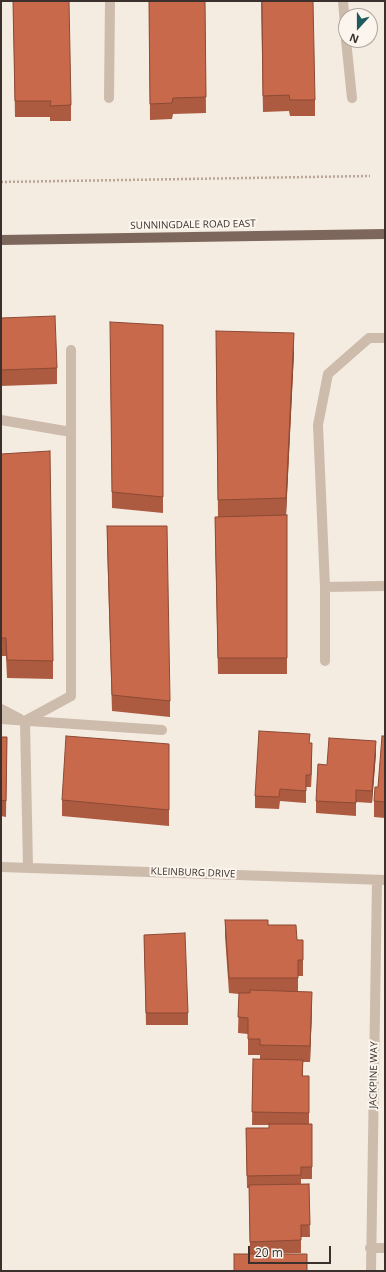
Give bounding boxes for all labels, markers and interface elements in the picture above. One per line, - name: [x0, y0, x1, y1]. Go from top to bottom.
- north arrow: [338, 8, 378, 48]
- text: N: [347, 30, 361, 47]
- street label: SUNNINGDALE ROAD EAST: [130, 218, 256, 232]
- street label: KLEINBURG DRIVE: [150, 866, 236, 880]
- street label: JACKPINE WAY: [367, 1041, 381, 1109]
- scale bar: [250, 1238, 333, 1264]
- text: 20 m: [255, 1244, 283, 1261]

